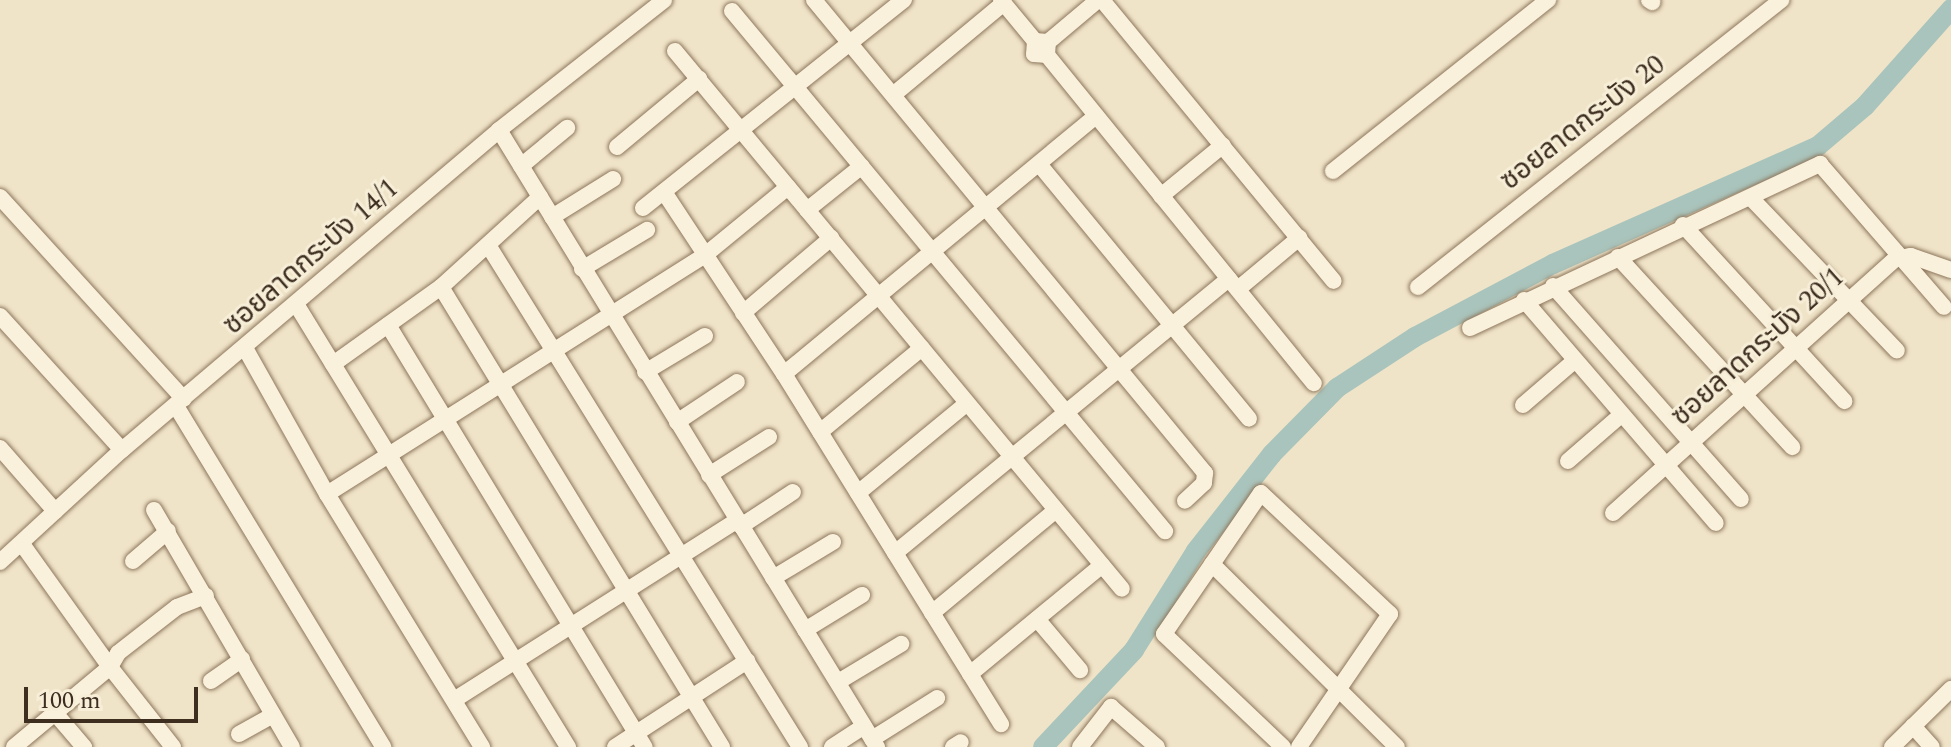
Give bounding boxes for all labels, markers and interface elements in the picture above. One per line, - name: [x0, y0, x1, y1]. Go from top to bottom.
- street label: ซอยลาดกระบัง 20: [1494, 48, 1672, 198]
- street label: ซอยลาดกระบัง 14/1: [217, 172, 405, 342]
- street label: ซอยลาดกระบัง 20/1: [1665, 261, 1851, 433]
- scale bar: [28, 671, 202, 721]
- text: 100 m: [38, 683, 101, 719]

